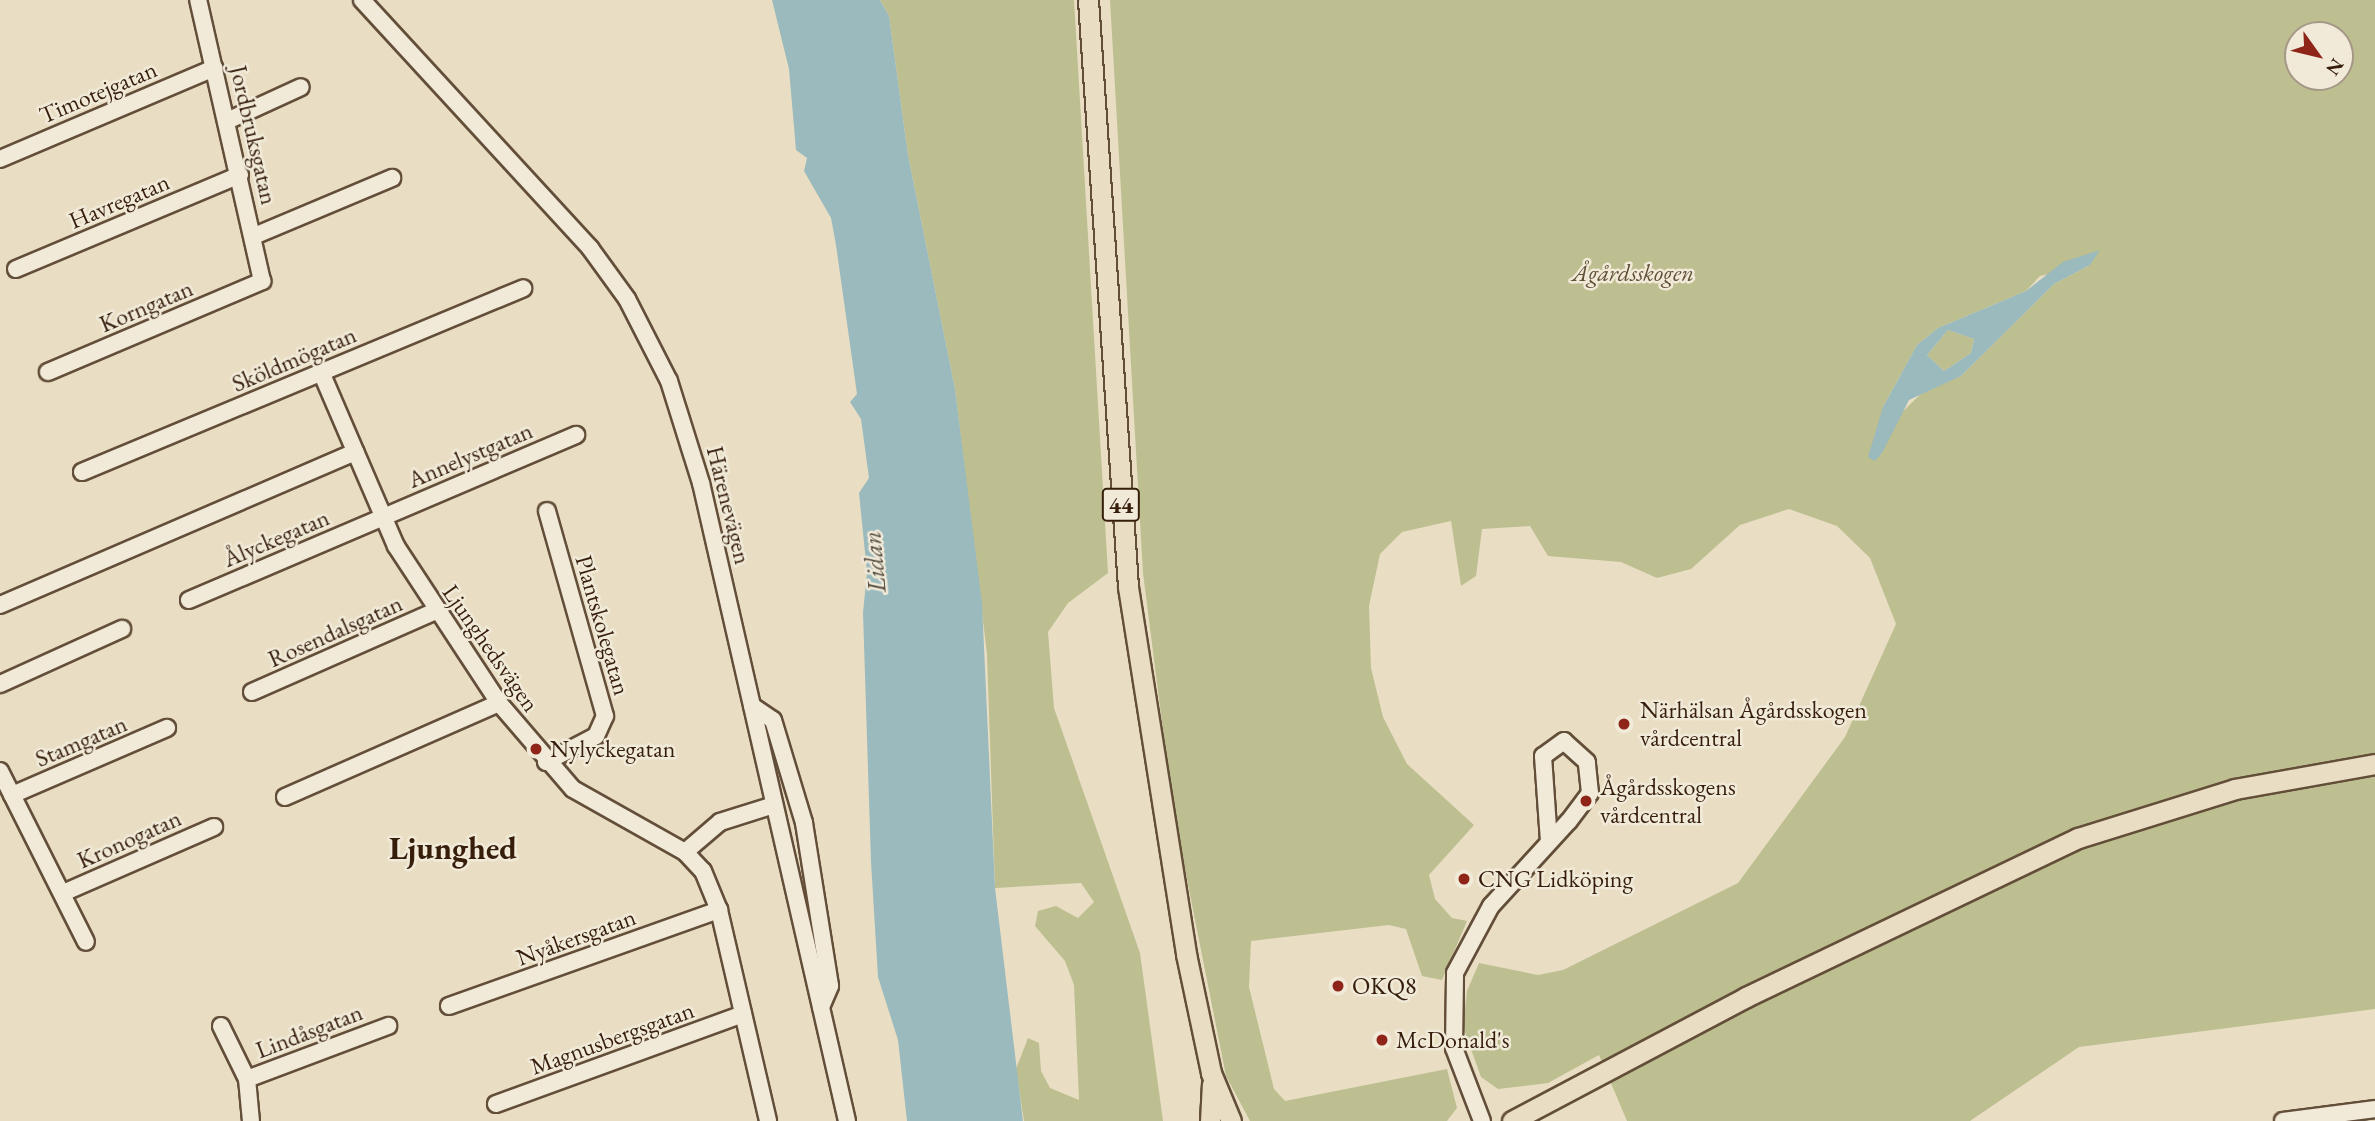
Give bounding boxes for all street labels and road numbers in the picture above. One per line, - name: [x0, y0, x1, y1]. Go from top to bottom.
- street label: Timotejgatan: [35, 54, 161, 130]
- street label: Jordbruksgatan: [224, 63, 284, 207]
- street label: Havregatan: [64, 167, 174, 235]
- street label: Korngatan: [95, 273, 197, 339]
- street label: Sköldmögatan: [228, 320, 360, 398]
- street label: Annelystgatan: [403, 416, 537, 494]
- street label: Härenevägen: [700, 443, 758, 567]
- road number: 44: [1102, 485, 1140, 524]
- street label: Ålyckegatan: [219, 503, 333, 573]
- street label: Plantskolegatan: [569, 552, 637, 698]
- street label: Ljunghedsvägen: [437, 579, 545, 717]
- street label: Rosendalsgatan: [263, 589, 407, 673]
- street label: Stamgatan: [31, 709, 131, 773]
- street label: Kronogatan: [73, 803, 185, 875]
- street label: Nyåkersgatan: [512, 902, 640, 972]
- street label: Magnusbergsgatan: [526, 995, 698, 1081]
- street label: Lindåsgatan: [252, 998, 366, 1064]

